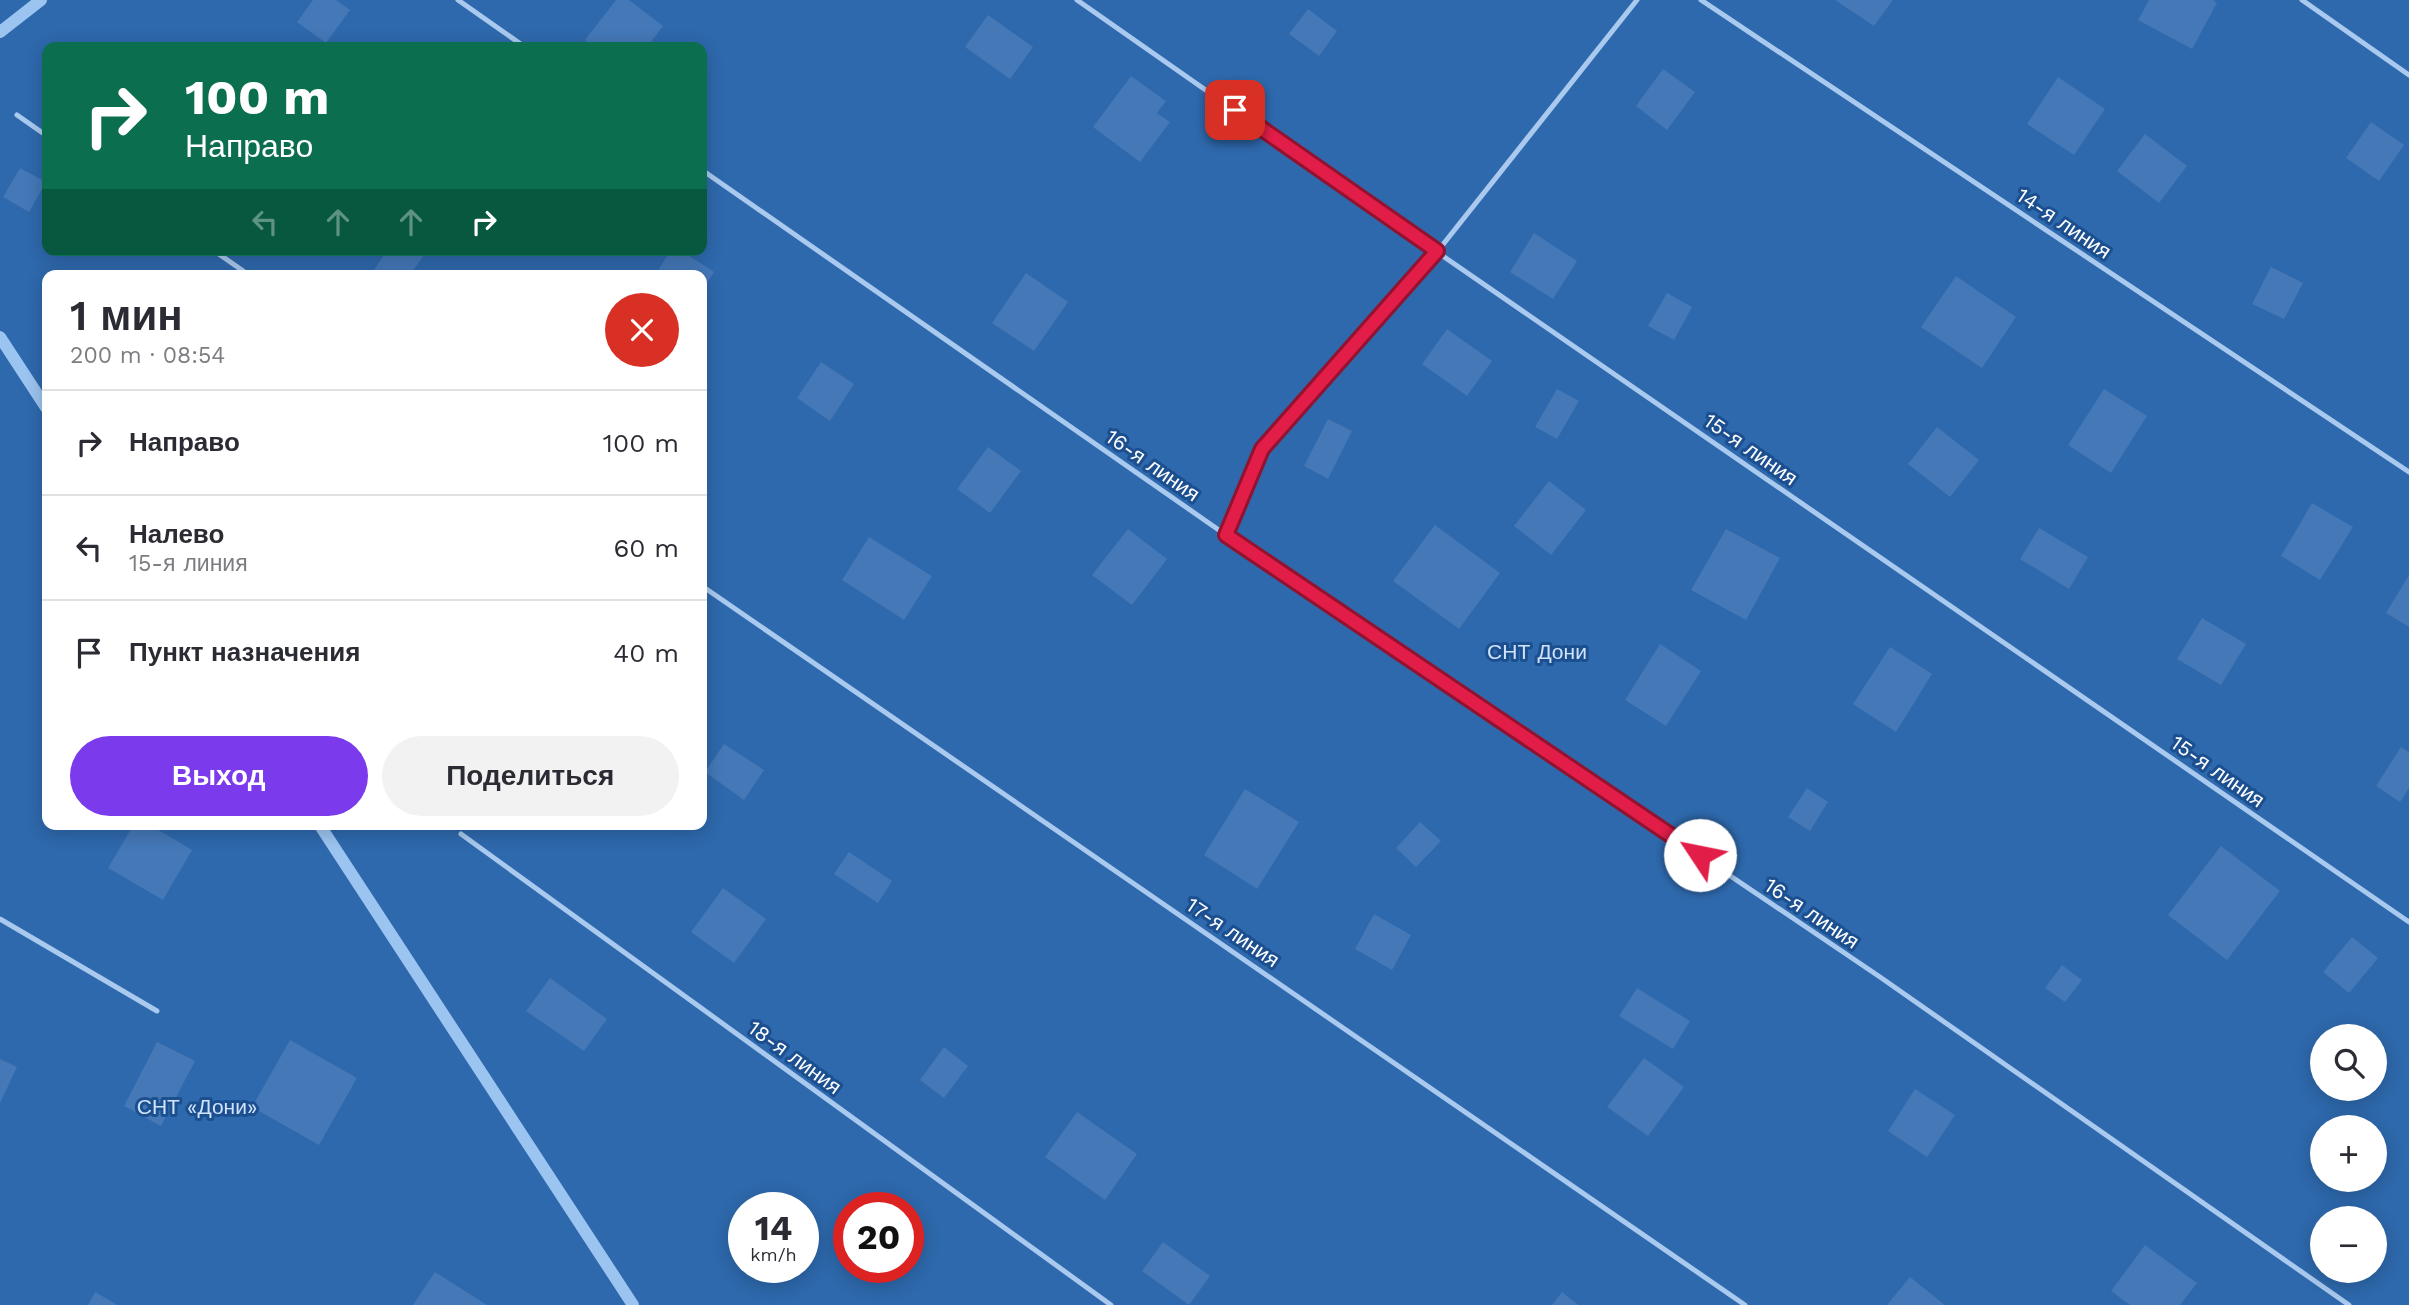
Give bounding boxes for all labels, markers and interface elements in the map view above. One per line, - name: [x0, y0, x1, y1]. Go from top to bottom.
- text: 100 m: [185, 68, 329, 126]
- icon: right: [70, 70, 161, 161]
- pin: [1205, 80, 1265, 140]
- icon: arrive: [1216, 91, 1254, 129]
- text: Направо: [185, 127, 313, 165]
- street label: 14-я линия: [2012, 182, 2116, 264]
- icon: left: [246, 203, 284, 241]
- icon: ahead: [319, 203, 357, 241]
- icon: ahead: [392, 203, 430, 241]
- icon: right: [465, 203, 503, 241]
- text: 1 мин: [70, 291, 183, 340]
- button: close: [605, 293, 679, 367]
- text: 200 m · 08:54: [70, 342, 225, 369]
- street label: 15-я линия: [1699, 408, 1803, 490]
- icon: right: [70, 424, 108, 462]
- street label: 16-я линия: [1101, 424, 1205, 506]
- text: Направо: [129, 427, 240, 457]
- text: 100 m: [603, 428, 679, 458]
- text: Налево: [129, 519, 224, 549]
- icon: left: [70, 529, 108, 567]
- text: 60 m: [613, 533, 679, 563]
- text: 15-я линия: [129, 550, 248, 577]
- icon: arrive: [70, 634, 108, 672]
- text: Пункт назначения: [129, 637, 360, 667]
- text: 40 m: [613, 638, 679, 668]
- park label: СНТ Дони: [1487, 639, 1587, 664]
- street label: 15-я линия: [2166, 730, 2270, 812]
- button: Выход: [70, 736, 368, 816]
- button: Поделиться: [382, 736, 679, 816]
- position arrow: [1663, 818, 1737, 892]
- street label: 16-я линия: [1760, 872, 1864, 954]
- street label: 17-я линия: [1182, 892, 1284, 972]
- street label: 18-я линия: [744, 1015, 846, 1099]
- map controls: [2310, 1024, 2387, 1283]
- button: search: [2310, 1024, 2387, 1101]
- park label: СНТ «Дони»: [137, 1094, 257, 1119]
- button: +: [2310, 1115, 2387, 1192]
- speed limit sign: 20: [833, 1192, 924, 1283]
- button: −: [2310, 1206, 2387, 1283]
- text: 14: [755, 1207, 792, 1249]
- text: km/h: [750, 1244, 797, 1265]

